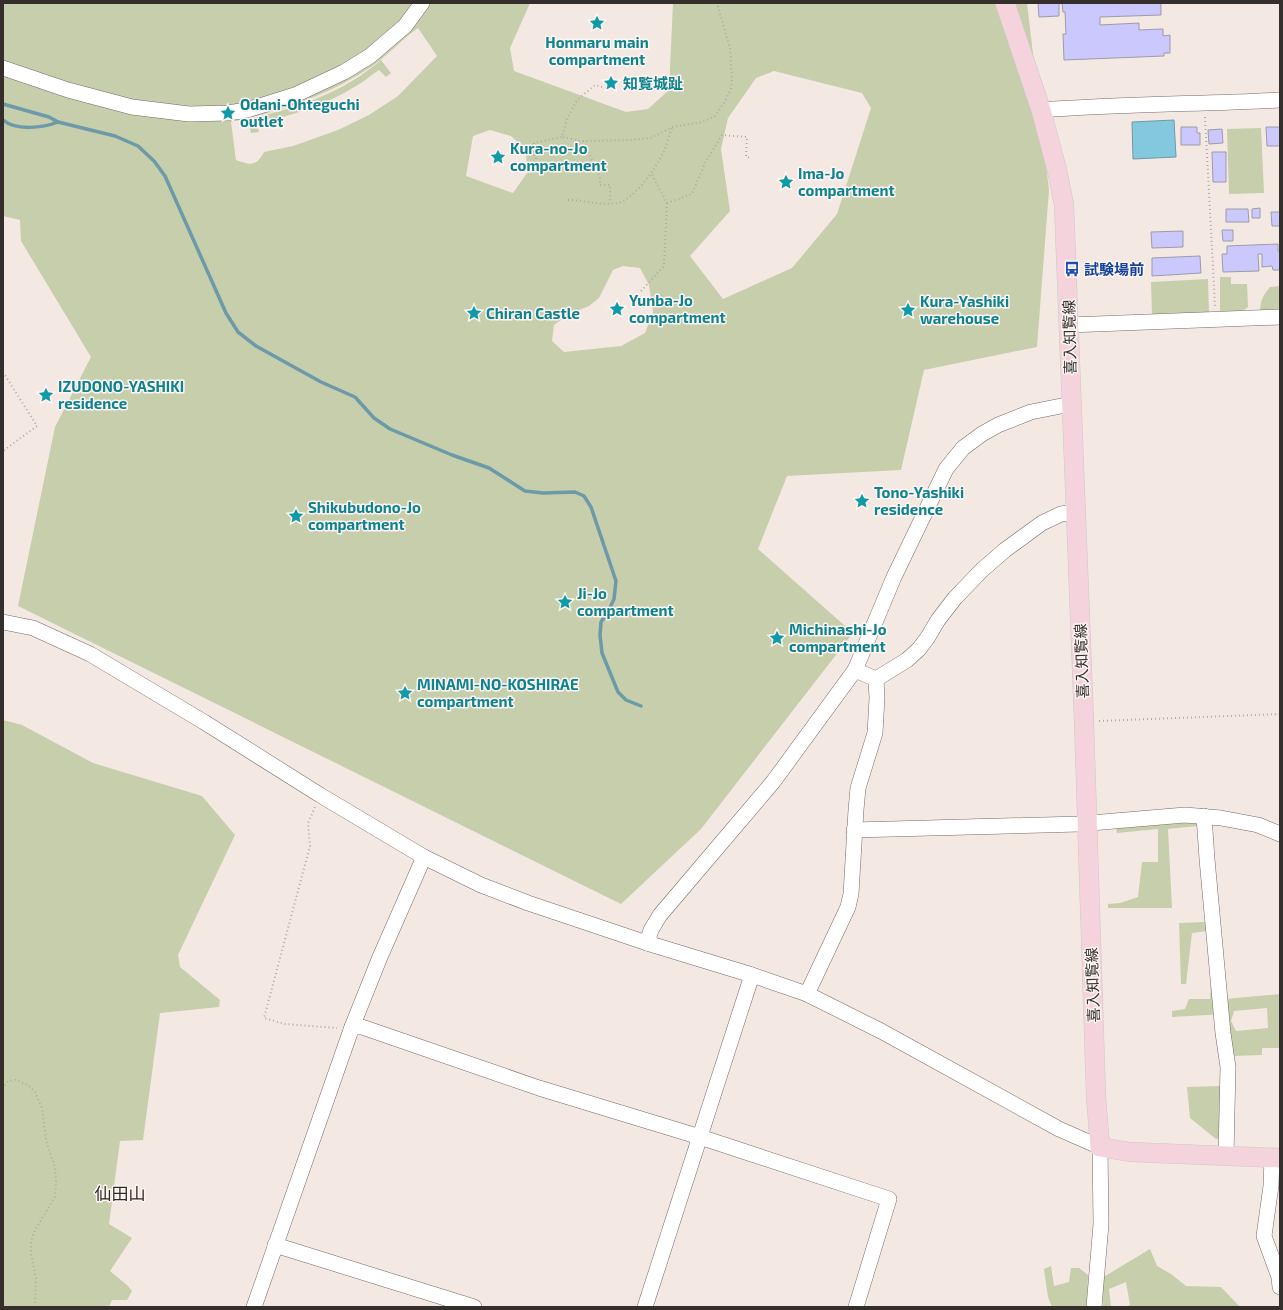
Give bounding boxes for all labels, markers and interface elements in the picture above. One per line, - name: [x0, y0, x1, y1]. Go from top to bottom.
- place icon: Honmaru main compartment: [588, 14, 606, 32]
- place label: Honmaru main compartment: [545, 33, 649, 68]
- place icon: 知覧城趾: [602, 74, 620, 92]
- place label: 知覧城趾: [623, 74, 683, 92]
- place label: Odani-Ohteguchi outlet: [240, 95, 360, 130]
- place icon: Odani-Ohteguchi outlet: [219, 104, 237, 122]
- place label: Kura-no-Jo compartment: [510, 139, 607, 174]
- place icon: Kura-no-Jo compartment: [489, 148, 507, 166]
- place label: Ima-Jo compartment: [798, 164, 895, 199]
- place icon: Ima-Jo compartment: [777, 173, 795, 191]
- bus stop icon: 試験場前: [1063, 260, 1081, 278]
- place label: 試験場前: [1084, 260, 1144, 278]
- place label: Yunba-Jo compartment: [629, 291, 726, 326]
- place label: Kura-Yashiki warehouse: [920, 292, 1009, 327]
- street label: 喜入知覧線: [1059, 299, 1079, 375]
- place icon: Yunba-Jo compartment: [608, 300, 626, 318]
- place icon: Kura-Yashiki warehouse: [899, 301, 917, 319]
- place icon: Chiran Castle: [465, 304, 483, 322]
- place label: Chiran Castle: [486, 304, 580, 322]
- place label: IZUDONO-YASHIKI residence: [58, 377, 184, 412]
- place icon: IZUDONO-YASHIKI residence: [37, 386, 55, 404]
- place label: Tono-Yashiki residence: [874, 483, 964, 518]
- place icon: Tono-Yashiki residence: [853, 492, 871, 510]
- place label: Shikubudono-Jo compartment: [308, 498, 421, 533]
- place icon: Shikubudono-Jo compartment: [287, 507, 305, 525]
- place label: Ji-Jo compartment: [577, 584, 674, 619]
- place icon: Ji-Jo compartment: [556, 593, 574, 611]
- place label: Michinashi-Jo compartment: [789, 620, 887, 655]
- street label: 喜入知覧線: [1071, 623, 1091, 699]
- place icon: Michinashi-Jo compartment: [768, 629, 786, 647]
- place label: MINAMI-NO-KOSHIRAE compartment: [417, 675, 579, 710]
- place icon: MINAMI-NO-KOSHIRAE compartment: [396, 684, 414, 702]
- street label: 喜入知覧線: [1082, 947, 1102, 1023]
- district label: 仙田山: [95, 1183, 146, 1203]

